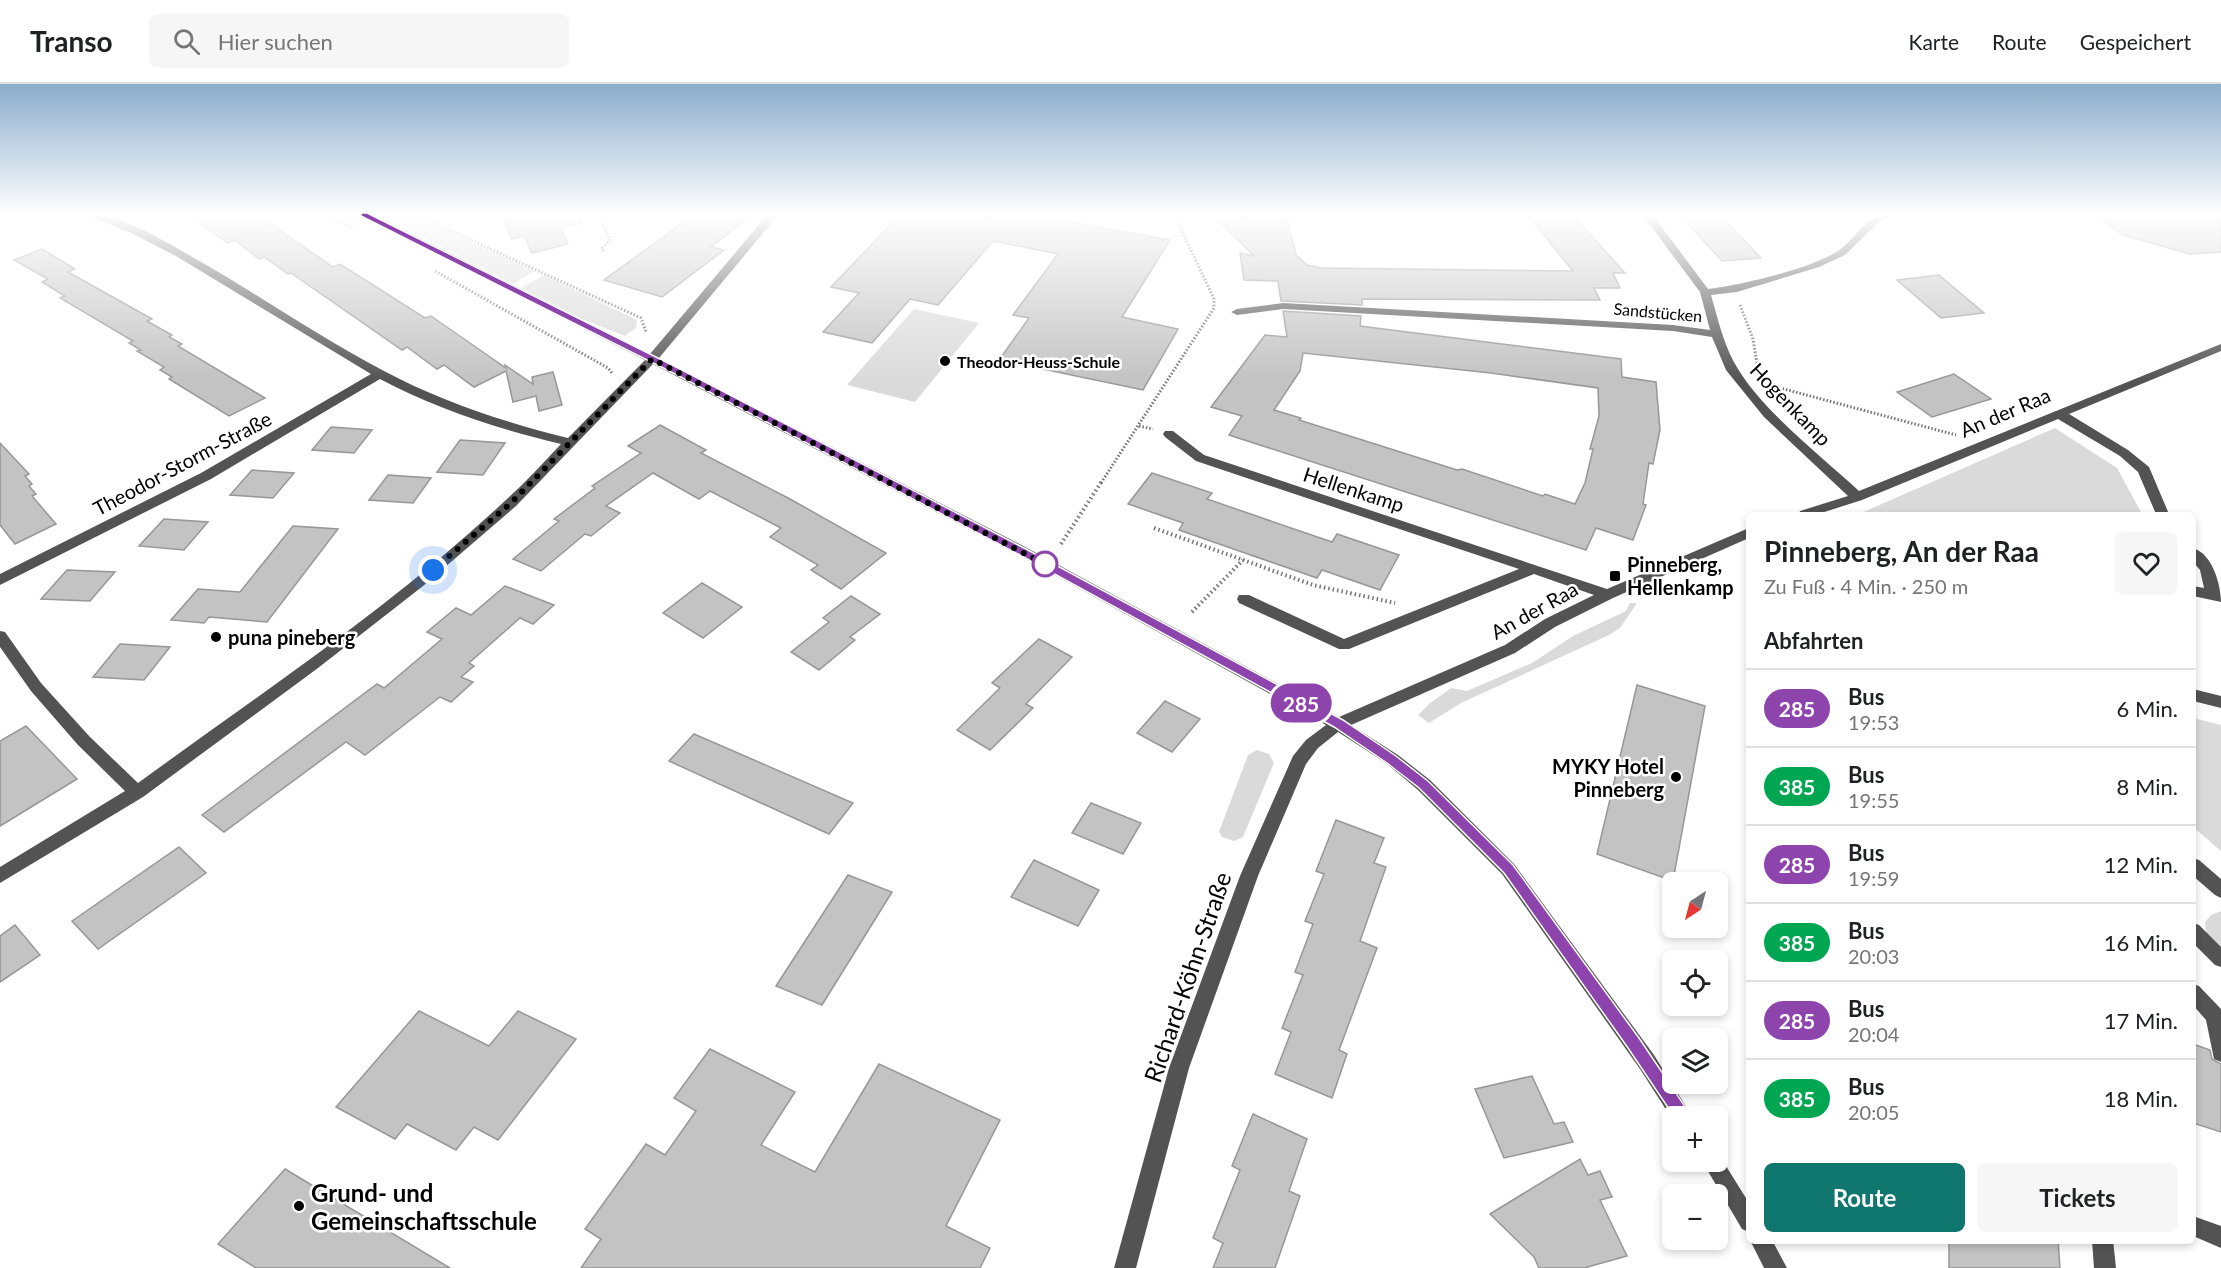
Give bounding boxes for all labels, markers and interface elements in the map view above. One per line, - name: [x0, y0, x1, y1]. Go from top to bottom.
- search box: [149, 14, 569, 68]
- text: Transo: [30, 24, 113, 58]
- icon: search: [170, 25, 203, 58]
- text: Hier suchen: [218, 28, 333, 55]
- text: Karte: [1909, 29, 1959, 54]
- text: Route: [1992, 29, 2047, 54]
- text: Gespeichert: [2080, 29, 2191, 54]
- street label: Sandstücken: [1613, 299, 1703, 325]
- place label: Theodor-Heuss-Schule: [957, 352, 1120, 371]
- marker: Theodor-Heuss-Schule: [938, 354, 952, 368]
- street label: Hogenkamp: [1746, 358, 1836, 450]
- street label: An der Raa: [1956, 382, 2054, 442]
- street label: Theodor-Storm-Straße: [89, 406, 275, 520]
- street label: Hellenkamp: [1301, 461, 1407, 517]
- button: heart: [2115, 532, 2178, 595]
- text: Pinneberg, An der Raa: [1764, 534, 2039, 568]
- unlabelled marker: [1032, 551, 1058, 577]
- place label: Pinneberg, Hellenkamp: [1627, 552, 1734, 599]
- your location: [418, 555, 448, 585]
- marker: Pinneberg, Hellenkamp: [1608, 569, 1622, 583]
- text: Zu Fuß · 4 Min. · 250 m: [1764, 574, 1968, 598]
- street label: An der Raa: [1486, 576, 1582, 644]
- place label: puna pineberg: [228, 625, 356, 649]
- text: Abfahrten: [1764, 627, 1863, 654]
- marker: puna pineberg: [209, 630, 223, 644]
- text: Bus: [1848, 683, 1884, 710]
- line badge: 285: [1266, 684, 1336, 722]
- text: 285: [1283, 691, 1319, 716]
- text: 6 Min.: [2117, 695, 2178, 722]
- text: 285: [1779, 696, 1815, 721]
- text: 19:53: [1848, 710, 1899, 734]
- place label: MYKY Hotel Pinneberg: [1552, 754, 1664, 801]
- text: Bus: [1848, 761, 1884, 788]
- marker: MYKY Hotel Pinneberg: [1669, 770, 1683, 784]
- text: 8 Min.: [2117, 773, 2178, 800]
- text: 385: [1779, 774, 1815, 799]
- text: 19:55: [1848, 788, 1899, 812]
- text: Bus: [1848, 839, 1884, 866]
- text: 12 Min.: [2104, 851, 2178, 878]
- text: 285: [1779, 852, 1815, 877]
- text: 19:59: [1848, 866, 1899, 890]
- street label: Richard-Köhn-Straße: [1137, 868, 1237, 1086]
- north arrow: [1662, 872, 1728, 938]
- map controls: [1662, 872, 1728, 1250]
- text: Bus: [1848, 917, 1884, 944]
- text: 16 Min.: [2104, 929, 2178, 956]
- text: 385: [1779, 930, 1815, 955]
- text: 20:03: [1848, 944, 1899, 968]
- button: locate: [1662, 950, 1728, 1016]
- text: Bus: [1848, 995, 1884, 1022]
- text: 17 Min.: [2104, 1007, 2178, 1034]
- text: 285: [1779, 1008, 1815, 1033]
- text: 20:04: [1848, 1022, 1899, 1046]
- button: layers: [1662, 1028, 1728, 1094]
- text: Bus: [1848, 1073, 1884, 1100]
- text: 18 Min.: [2104, 1085, 2178, 1112]
- text: 385: [1779, 1086, 1815, 1111]
- text: 20:05: [1848, 1100, 1899, 1124]
- button: +: [1662, 1106, 1728, 1172]
- button: Route: [1764, 1163, 1965, 1232]
- button: Tickets: [1977, 1163, 2178, 1232]
- place label: Grund- und Gemeinschaftsschule: [311, 1178, 537, 1235]
- button: −: [1662, 1184, 1728, 1250]
- marker: Grund- und Gemeinschaftsschule: [292, 1199, 306, 1213]

